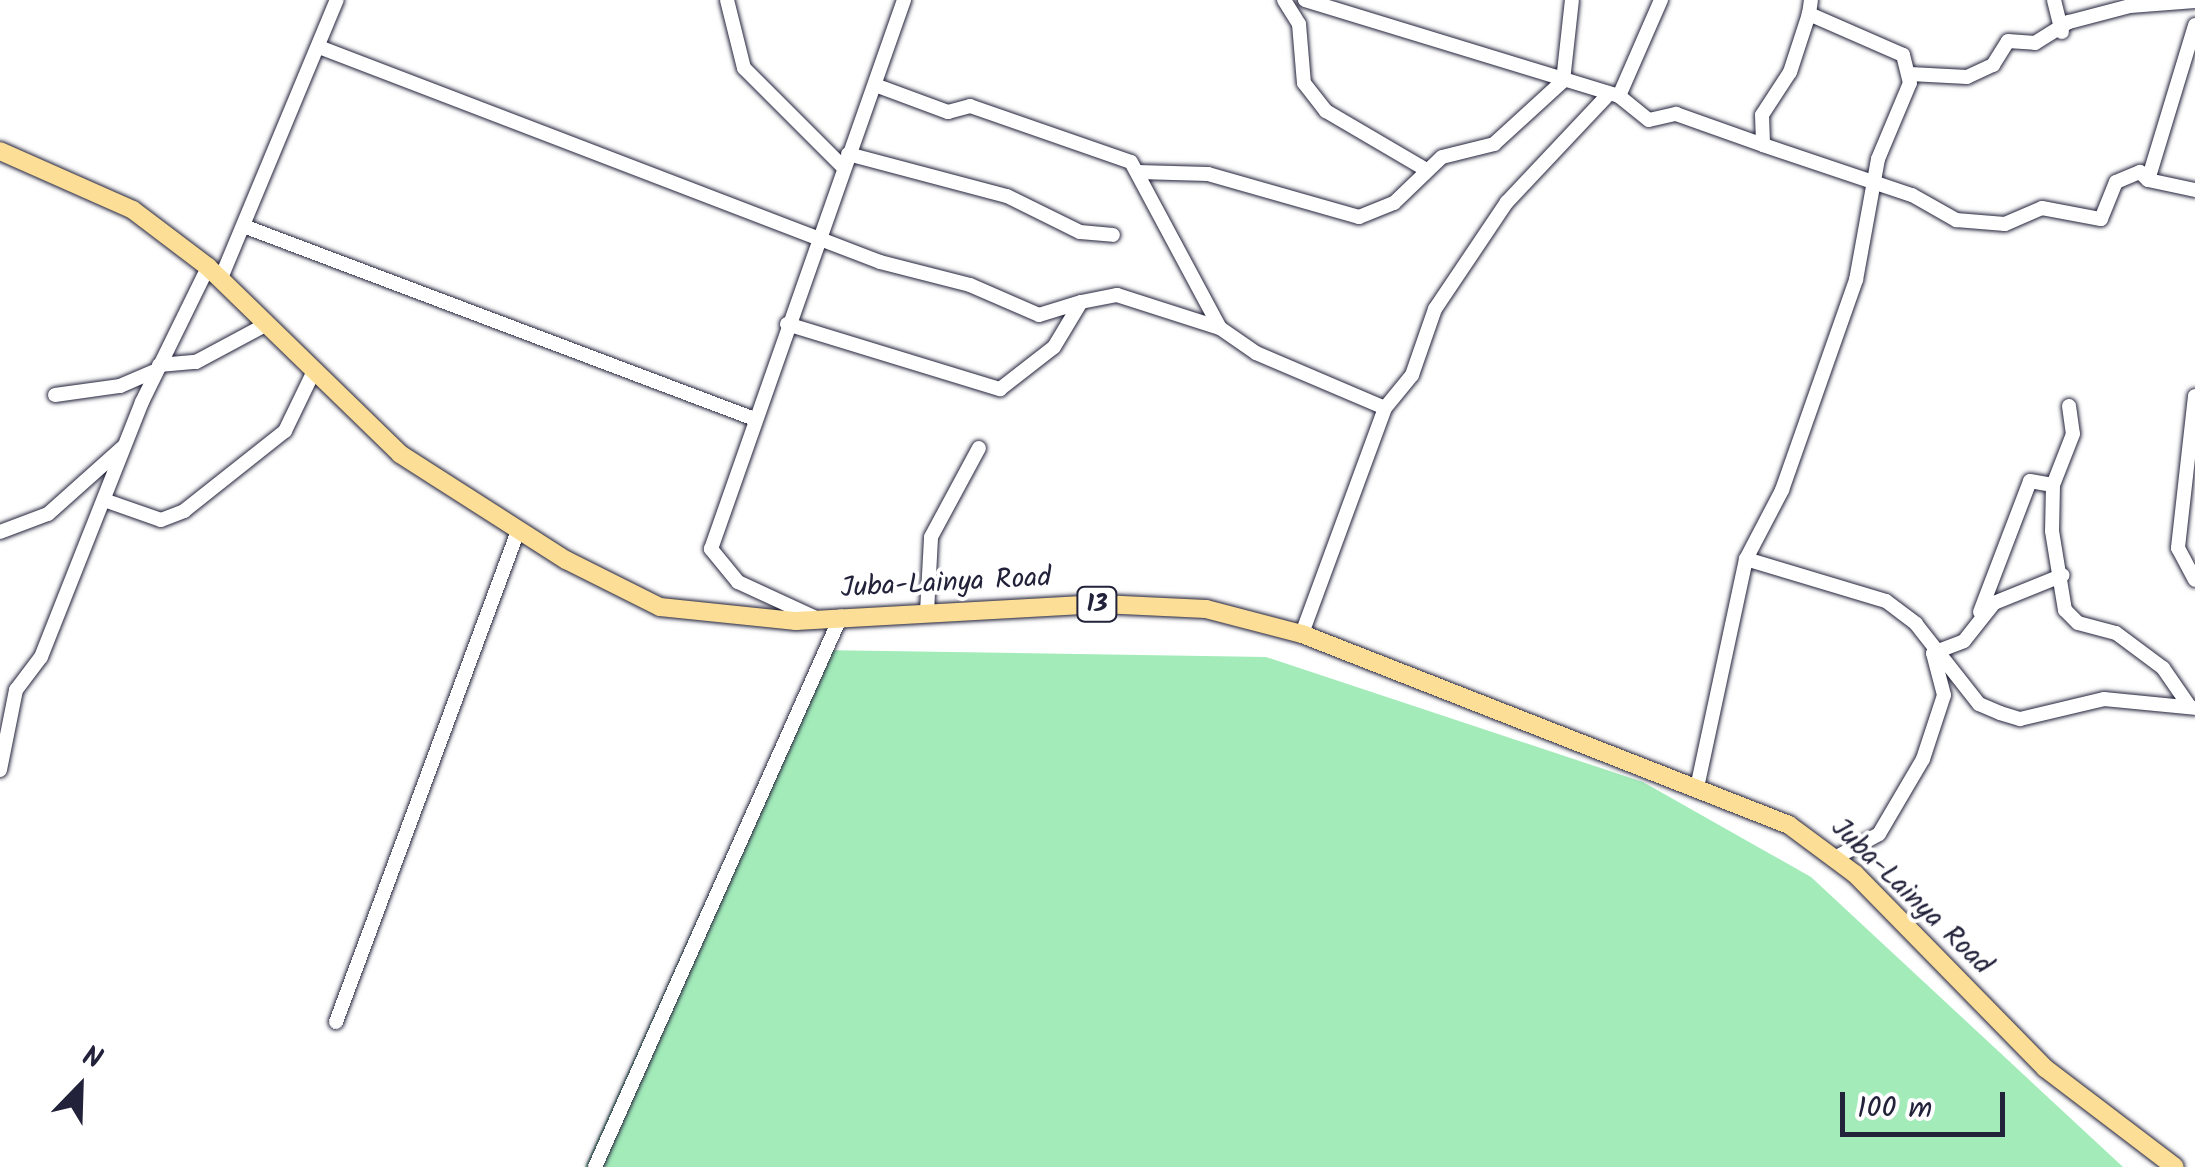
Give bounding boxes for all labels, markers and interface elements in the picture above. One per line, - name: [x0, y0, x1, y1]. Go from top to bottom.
- street label: Juba-Lainya Road: [840, 562, 1052, 606]
- road number: 13: [1074, 584, 1120, 624]
- street label: Juba-Lainya Road: [1823, 812, 1999, 982]
- text: N: [75, 1035, 109, 1083]
- north arrow: [30, 1037, 130, 1137]
- scale bar: [1845, 1072, 2010, 1134]
- text: 100 m: [1857, 1085, 1932, 1133]

